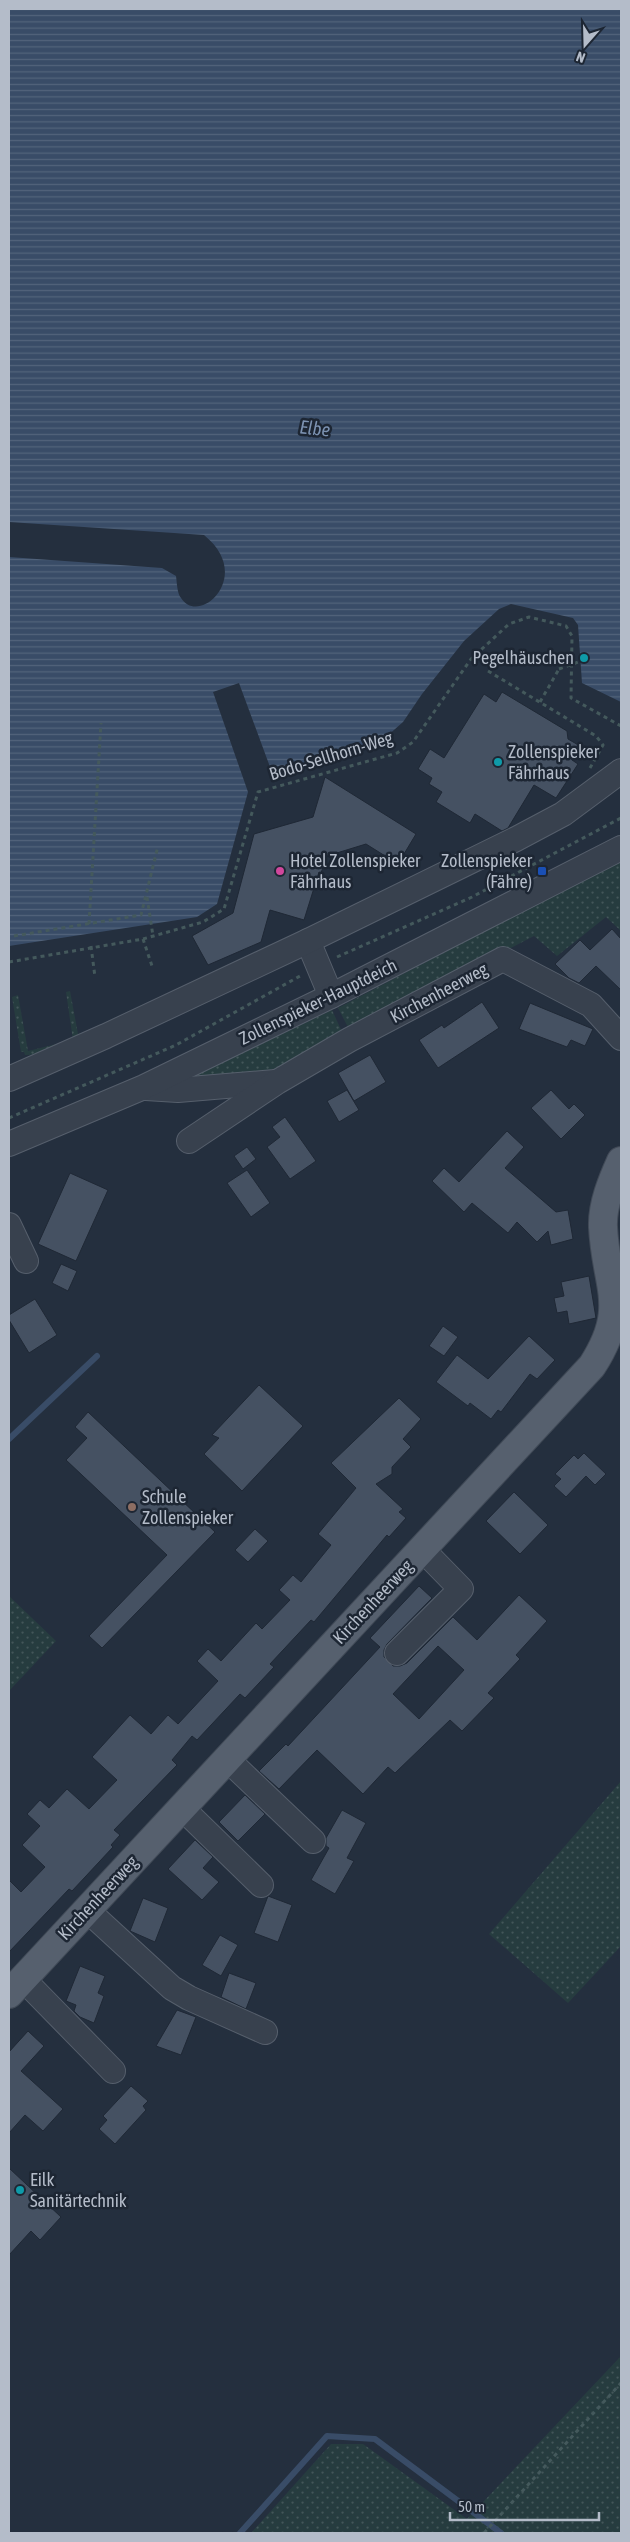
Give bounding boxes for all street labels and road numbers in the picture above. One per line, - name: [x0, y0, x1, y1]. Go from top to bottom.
- street label: Bodo-Sellhorn-Weg: [267, 727, 395, 784]
- street label: Zollenspieker-Hauptdeich: [235, 954, 400, 1049]
- street label: Kirchenheerweg: [386, 958, 491, 1027]
- street label: Kirchenheerweg: [328, 1555, 417, 1648]
- street label: Kirchenheerweg: [53, 1851, 142, 1944]

